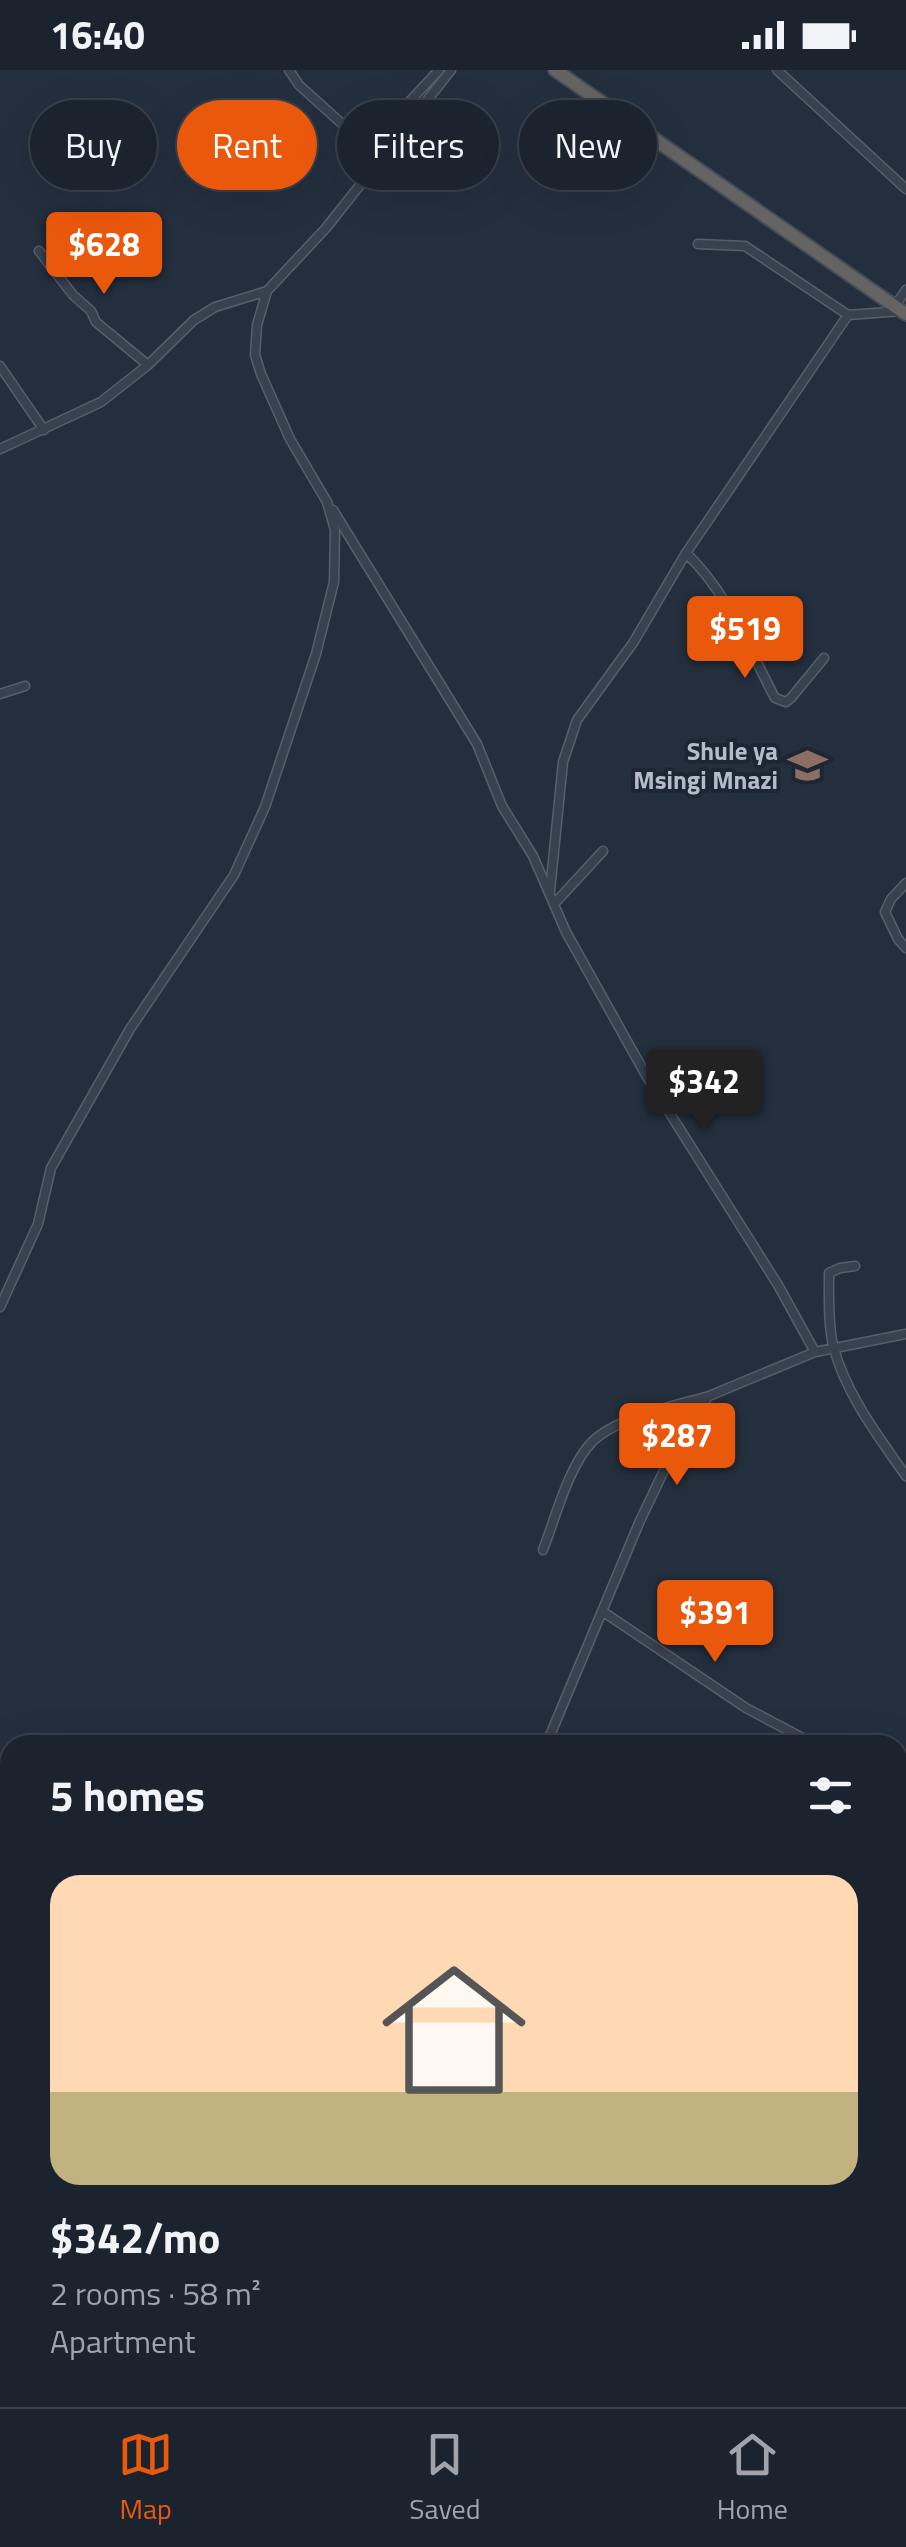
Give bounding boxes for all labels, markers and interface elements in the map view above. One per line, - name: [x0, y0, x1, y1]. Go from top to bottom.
- text: 16:40: [50, 6, 145, 64]
- chip: Buy: [30, 100, 157, 190]
- chip: Rent: [177, 100, 317, 190]
- chip: Filters: [337, 100, 499, 190]
- chip: New: [519, 100, 657, 190]
- pin: $628: [45, 212, 163, 297]
- text: $628: [68, 220, 140, 268]
- pin: $519: [686, 596, 804, 681]
- text: $519: [709, 604, 781, 652]
- place label: Shule ya Msingi Mnazi: [633, 732, 778, 799]
- school or university icon: Shule ya Msingi Mnazi: [787, 744, 829, 786]
- pin: $342: [645, 1049, 763, 1134]
- text: $342: [668, 1057, 740, 1105]
- pin: $287: [618, 1403, 736, 1488]
- text: $287: [641, 1411, 713, 1459]
- pin: $391: [656, 1580, 774, 1665]
- text: $391: [679, 1588, 751, 1636]
- text: 5 homes: [50, 1763, 205, 1827]
- icon: filters: [803, 1768, 858, 1823]
- icon: home: [364, 1940, 544, 2120]
- text: $342/mo: [50, 2205, 220, 2269]
- text: 2 rooms · 58 m²: [50, 2269, 261, 2317]
- text: Apartment: [50, 2317, 196, 2365]
- tab: Map: [118, 2427, 173, 2530]
- tab: Saved: [409, 2427, 481, 2530]
- tab: Home: [717, 2427, 788, 2530]

